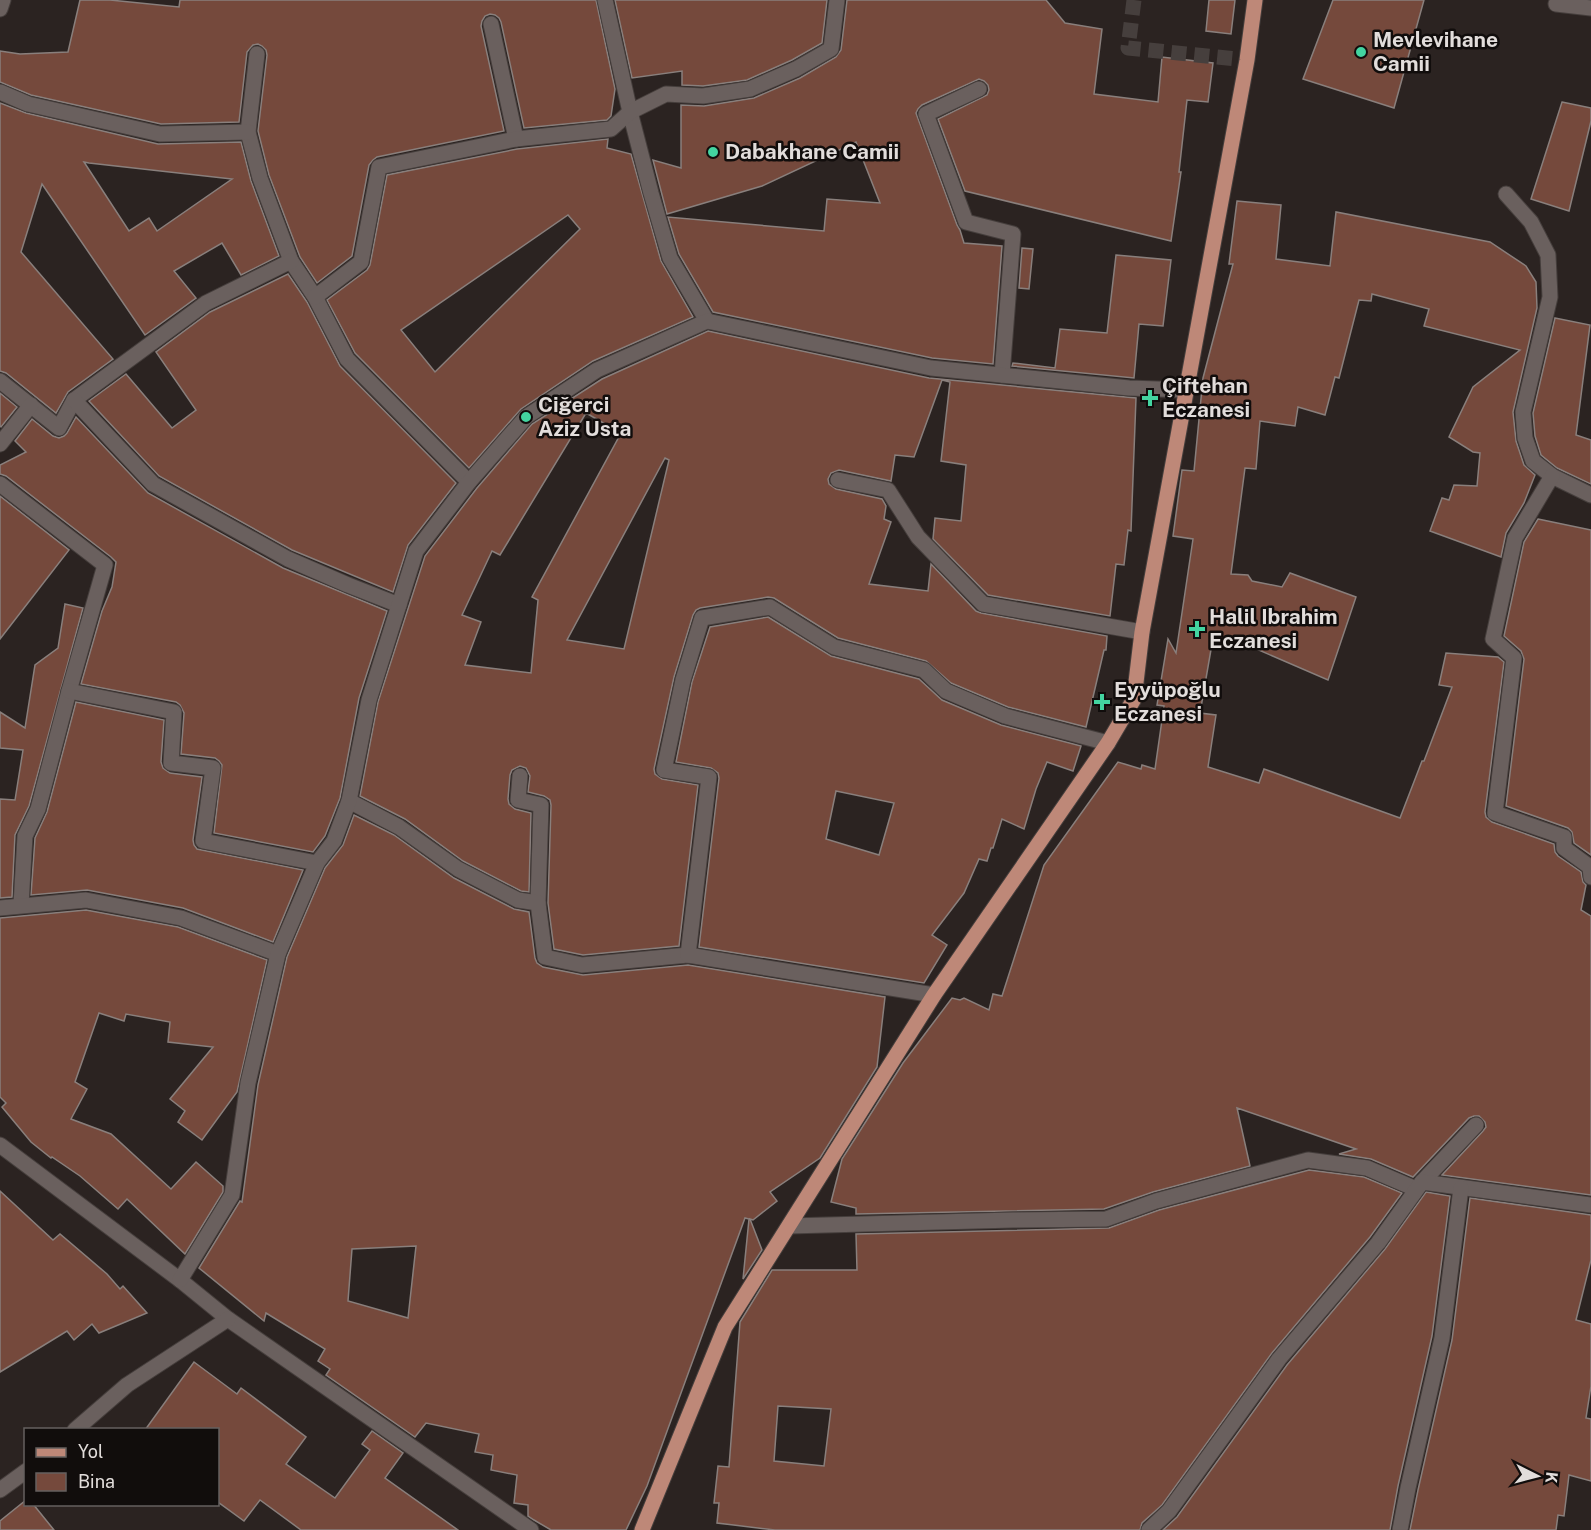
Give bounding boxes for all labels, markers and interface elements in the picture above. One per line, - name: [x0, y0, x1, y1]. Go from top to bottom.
- place label: Mevlevihane Camii: [1373, 27, 1498, 76]
- marker: Mevlevihane Camii: [1354, 45, 1368, 59]
- place label: Dabakhane Camii: [725, 139, 899, 164]
- marker: Dabakhane Camii: [706, 145, 720, 159]
- place label: Çiftehan Eczanesi: [1162, 373, 1250, 422]
- marker: Çiftehan Eczanesi: [1143, 391, 1157, 405]
- place label: Ciğerci Aziz Usta: [538, 392, 631, 441]
- marker: Ciğerci Aziz Usta: [519, 410, 533, 424]
- place label: Halil Ibrahim Eczanesi: [1209, 604, 1338, 653]
- marker: Halil Ibrahim Eczanesi: [1190, 622, 1204, 636]
- place label: Eyyüpoğlu Eczanesi: [1114, 677, 1221, 726]
- marker: Eyyüpoğlu Eczanesi: [1095, 695, 1109, 709]
- legend: [24, 1428, 219, 1506]
- text: Yol: [78, 1441, 103, 1462]
- north arrow: [1507, 1446, 1567, 1506]
- text: Bina: [78, 1471, 115, 1492]
- text: K: [1541, 1471, 1561, 1485]

